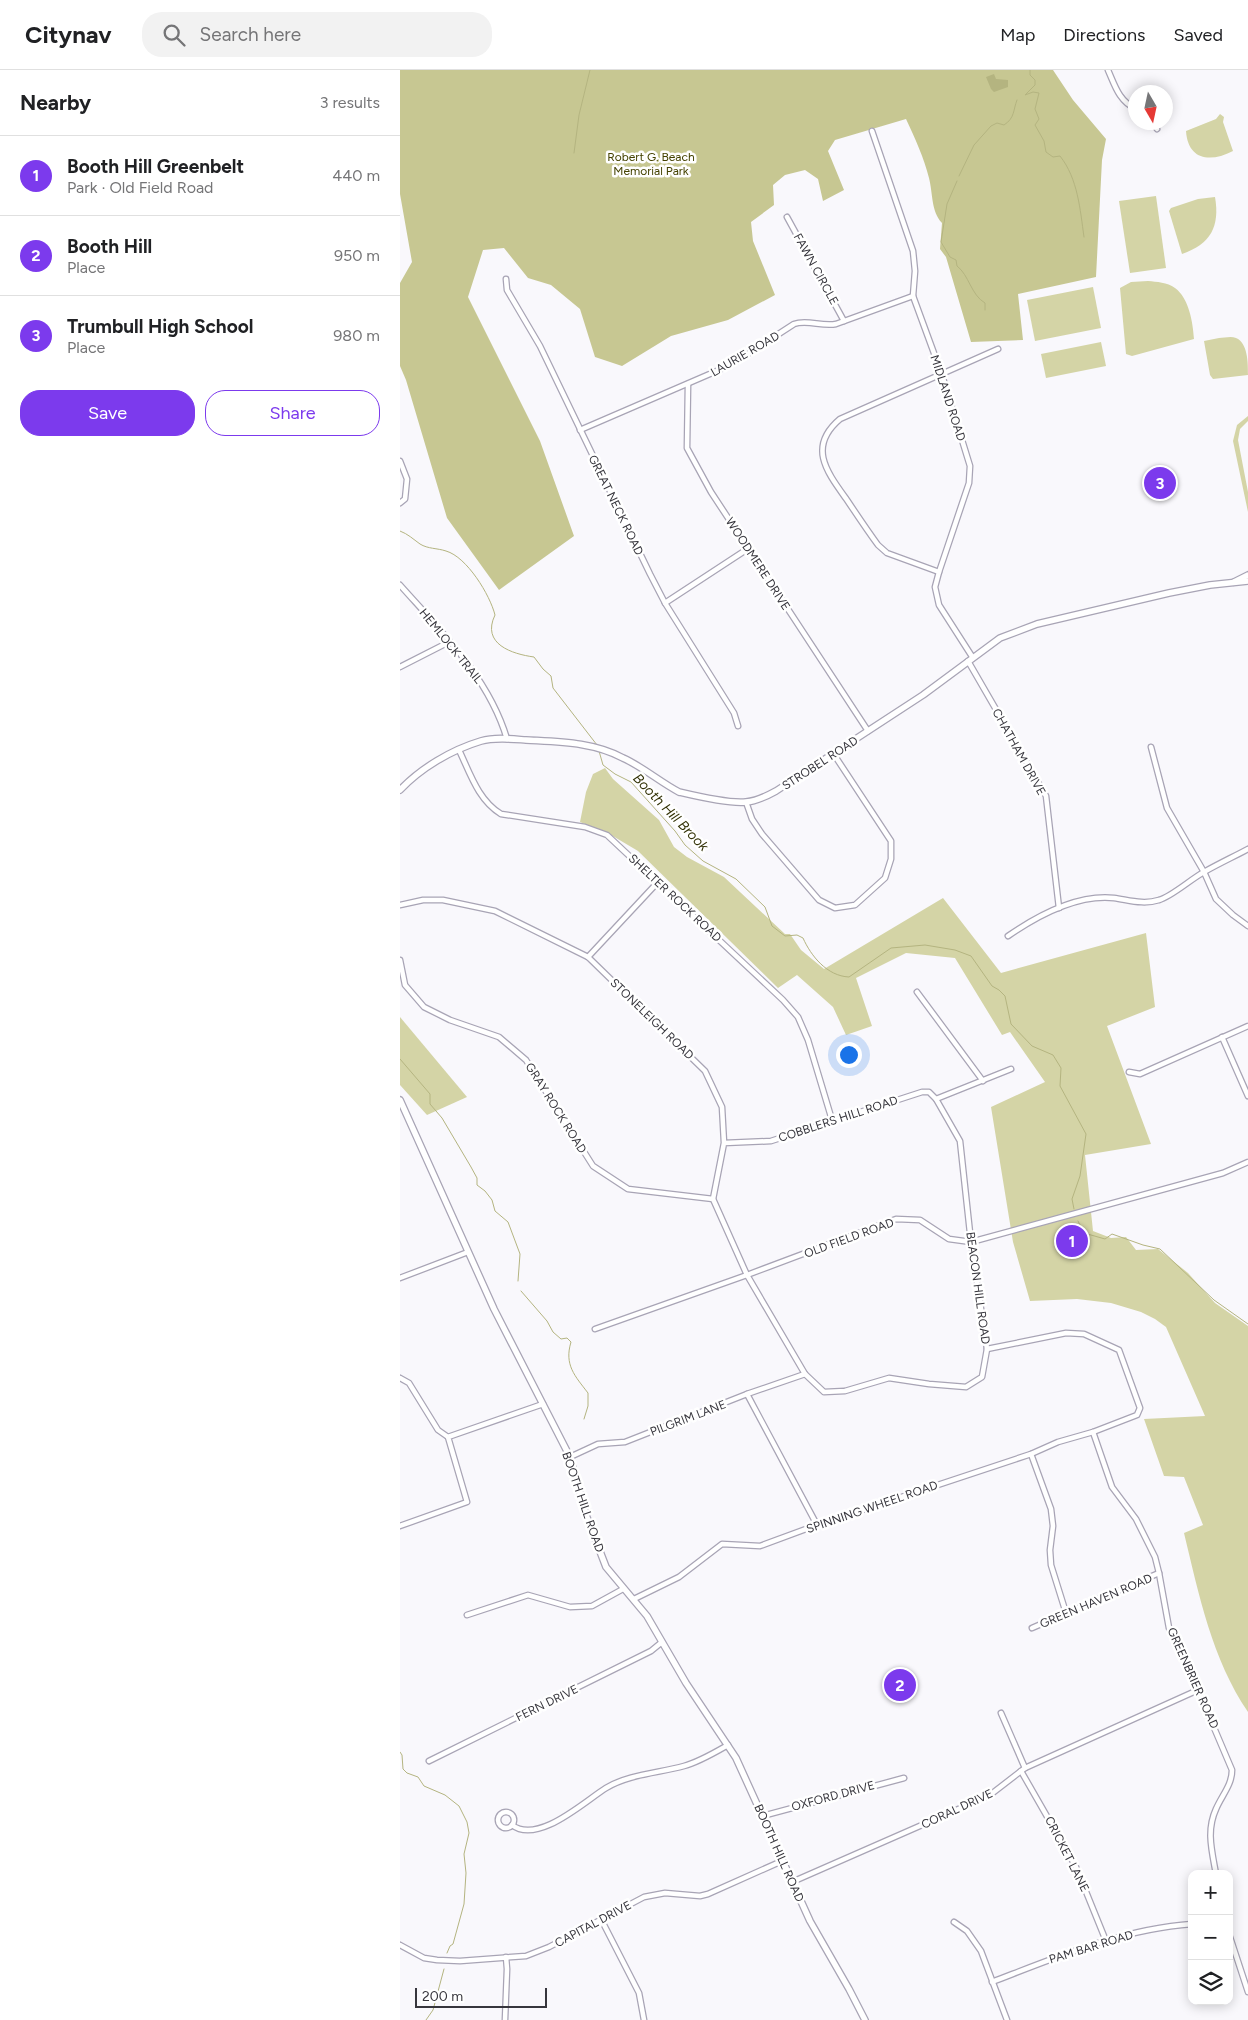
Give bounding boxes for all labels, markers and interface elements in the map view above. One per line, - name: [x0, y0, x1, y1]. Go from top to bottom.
- search box: [142, 12, 492, 57]
- text: Citynav: [25, 20, 112, 49]
- icon: search: [160, 21, 188, 49]
- text: Search here: [200, 23, 301, 46]
- text: Map: [1000, 24, 1035, 46]
- text: Directions: [1063, 24, 1145, 46]
- text: Saved: [1173, 24, 1223, 46]
- north arrow: [1128, 85, 1173, 130]
- text: Nearby: [20, 90, 91, 115]
- text: 3 results: [320, 93, 380, 112]
- park label: Robert G. Beach Memorial Park: [607, 150, 695, 178]
- text: Booth Hill Greenbelt: [67, 155, 244, 178]
- text: 1: [33, 166, 39, 185]
- text: 440 m: [332, 166, 380, 185]
- text: Park · Old Field Road: [67, 178, 213, 197]
- street label: FAWN CIRCLE: [791, 231, 841, 307]
- text: Booth Hill: [67, 235, 152, 258]
- text: 2: [31, 246, 41, 265]
- text: 950 m: [334, 246, 380, 265]
- text: Place: [67, 258, 105, 277]
- text: Trumbull High School: [67, 315, 253, 338]
- text: 3: [32, 326, 40, 345]
- text: 980 m: [333, 326, 380, 345]
- street label: LAURIE ROAD: [708, 329, 782, 379]
- text: Place: [67, 338, 105, 357]
- street label: MIDLAND ROAD: [927, 353, 969, 443]
- button: Save: [20, 390, 195, 436]
- button: Share: [205, 390, 380, 436]
- street label: GREAT NECK ROAD: [586, 453, 646, 557]
- pin: 3: [1144, 464, 1176, 502]
- street label: WOODMERE DRIVE: [723, 515, 793, 613]
- street label: HEMLOCK TRAIL: [417, 606, 486, 687]
- street label: CHATHAM DRIVE: [989, 706, 1049, 798]
- street label: STROBEL ROAD: [779, 733, 861, 793]
- water label: Booth Hill Brook: [629, 770, 713, 856]
- street label: SHELTER ROCK ROAD: [626, 851, 724, 945]
- street label: STONELEIGH ROAD: [607, 976, 697, 1062]
- your location: [836, 1042, 862, 1068]
- street label: GRAY ROCK ROAD: [523, 1060, 589, 1156]
- street label: COBBLERS HILL ROAD: [777, 1093, 899, 1145]
- street label: OLD FIELD ROAD: [802, 1215, 896, 1261]
- pin: 1: [1056, 1222, 1088, 1260]
- street label: BEACON HILL ROAD: [963, 1231, 993, 1345]
- street label: PILGRIM LANE: [648, 1397, 728, 1439]
- street label: BOOTH HILL ROAD: [559, 1450, 607, 1554]
- street label: SPINNING WHEEL ROAD: [805, 1478, 939, 1536]
- street label: GREEN HAVEN ROAD: [1038, 1571, 1154, 1631]
- street label: GREENBRIER ROAD: [1164, 1625, 1222, 1731]
- pin: 2: [884, 1666, 916, 1704]
- street label: FERN DRIVE: [513, 1682, 581, 1724]
- street label: OXFORD DRIVE: [790, 1778, 876, 1814]
- street label: CORAL DRIVE: [919, 1786, 995, 1832]
- street label: BOOTH HILL ROAD: [751, 1802, 807, 1904]
- street label: CRICKET LANE: [1042, 1814, 1092, 1894]
- map controls: [1188, 1870, 1233, 2005]
- button: +: [1188, 1870, 1233, 1915]
- street label: CAPITAL DRIVE: [552, 1898, 634, 1950]
- button: −: [1188, 1915, 1233, 1960]
- street label: PAM BAR ROAD: [1047, 1928, 1135, 1966]
- button: layers: [1188, 1960, 1233, 2005]
- scale bar: [415, 1985, 548, 2008]
- text: 200 m: [422, 1988, 463, 2005]

